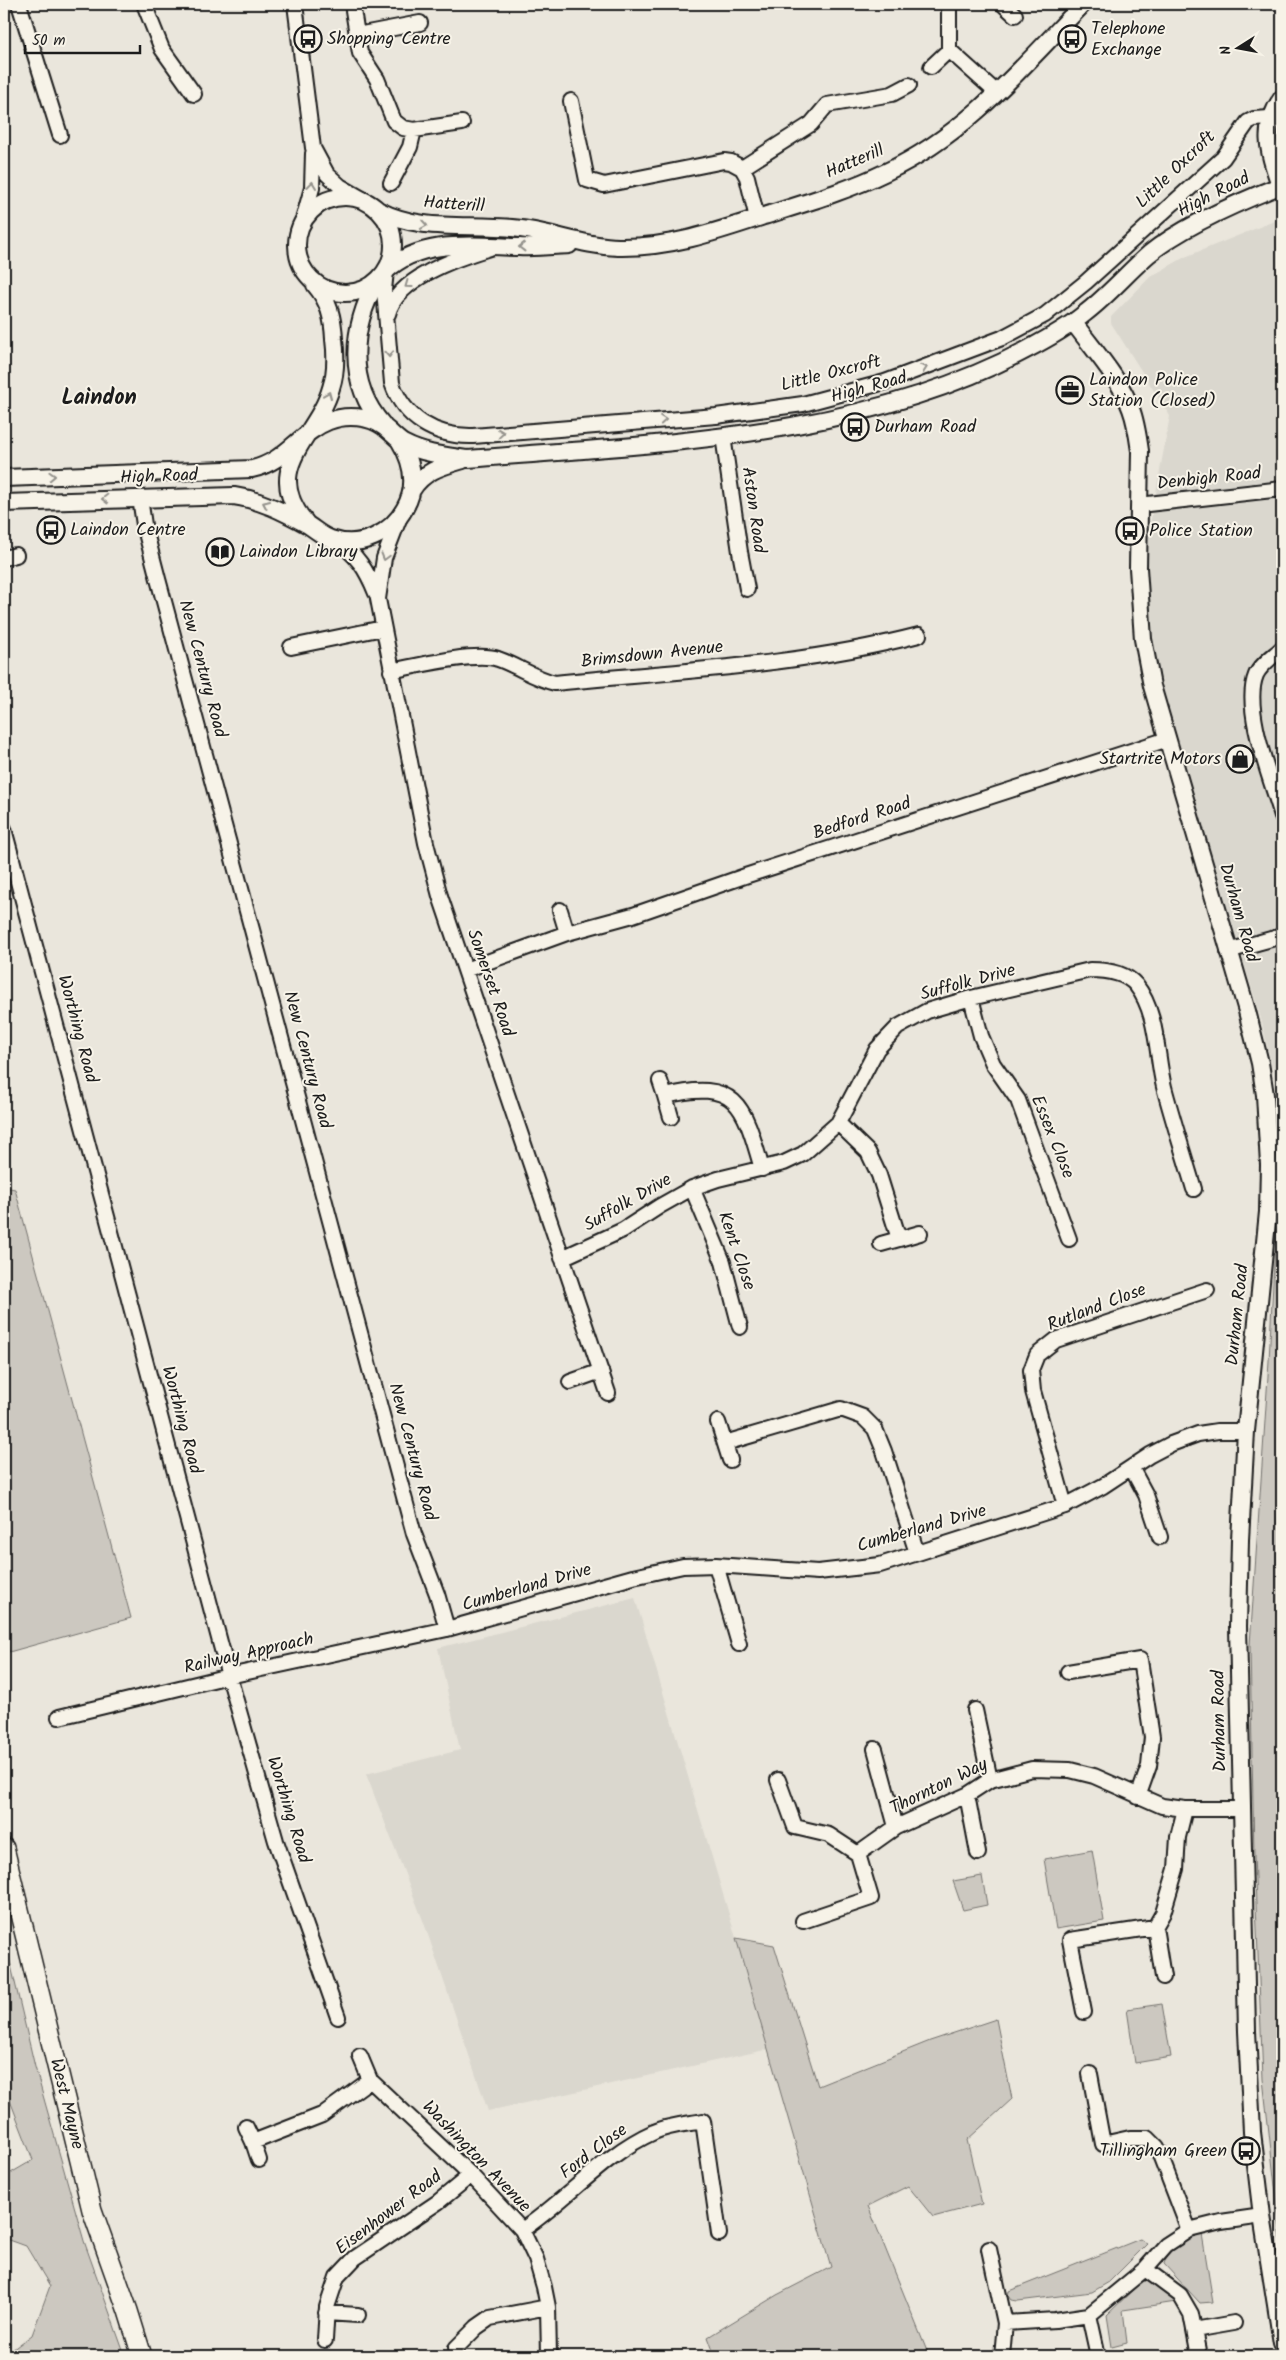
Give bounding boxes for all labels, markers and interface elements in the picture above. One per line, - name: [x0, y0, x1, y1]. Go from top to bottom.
- place label: Telephone Exchange: [1091, 15, 1165, 65]
- scale bar: [25, 22, 140, 54]
- north arrow: [1214, 22, 1264, 72]
- bus stop icon: Shopping Centre: [293, 24, 323, 54]
- bus stop icon: Telephone Exchange: [1057, 24, 1087, 54]
- place label: Shopping Centre: [327, 25, 451, 54]
- text: 50 m: [32, 29, 66, 53]
- text: N: [1215, 44, 1238, 57]
- street label: Little Oxcroft: [1129, 123, 1224, 216]
- street label: Hatterill: [821, 136, 890, 187]
- street label: High Road: [1173, 164, 1256, 226]
- one-way arrow: [306, 180, 317, 188]
- street label: Hatterill: [422, 188, 486, 222]
- one-way arrow: [420, 219, 428, 229]
- one-way arrow: [518, 242, 526, 252]
- one-way arrow: [405, 280, 414, 288]
- street label: Little Oxcroft: [778, 347, 885, 400]
- one-way arrow: [383, 350, 394, 358]
- street label: High Road: [828, 364, 911, 412]
- one-way arrow: [919, 364, 928, 374]
- place label: Laindon Police Station (Closed): [1089, 366, 1216, 416]
- office icon: Laindon Police Station (Closed): [1055, 375, 1085, 405]
- district label: Laindon: [61, 381, 137, 416]
- one-way arrow: [322, 391, 333, 400]
- bus stop icon: Durham Road: [840, 412, 870, 442]
- place label: Durham Road: [874, 413, 977, 442]
- one-way arrow: [659, 415, 667, 426]
- one-way arrow: [497, 428, 505, 439]
- street label: Denbigh Road: [1155, 459, 1264, 499]
- street label: High Road: [120, 461, 199, 493]
- street label: Aston Road: [733, 465, 774, 556]
- one-way arrow: [49, 470, 57, 481]
- one-way arrow: [101, 494, 108, 504]
- one-way arrow: [262, 500, 271, 510]
- bus stop icon: Laindon Centre: [36, 515, 66, 545]
- place label: Laindon Centre: [70, 516, 186, 545]
- bus stop icon: Police Station: [1115, 516, 1145, 546]
- place label: Police Station: [1149, 517, 1253, 546]
- library icon: Laindon Library: [205, 537, 235, 567]
- place label: Laindon Library: [239, 538, 358, 567]
- one-way arrow: [380, 552, 390, 560]
- street label: New Century Road: [170, 597, 235, 742]
- street label: Brimsdown Avenue: [579, 633, 725, 677]
- shop icon: Startrite Motors: [1225, 744, 1255, 774]
- place label: Startrite Motors: [1099, 745, 1221, 774]
- street label: Bedford Road: [809, 789, 916, 849]
- street label: Durham Road: [1210, 860, 1266, 967]
- street label: Somerset Road: [458, 925, 522, 1042]
- street label: Suffolk Drive: [917, 956, 1019, 1010]
- street label: Worthing Road: [49, 972, 106, 1087]
- street label: New Century Road: [275, 988, 340, 1133]
- street label: Essex Close: [1022, 1091, 1082, 1183]
- street label: Suffolk Drive: [579, 1166, 677, 1240]
- street label: Kent Close: [709, 1208, 763, 1294]
- street label: Durham Road: [1218, 1262, 1258, 1367]
- street label: Rutland Close: [1043, 1276, 1151, 1340]
- street label: Worthing Road: [153, 1363, 210, 1478]
- street label: New Century Road: [380, 1380, 445, 1525]
- street label: Cumberland Drive: [854, 1497, 990, 1561]
- street label: Cumberland Drive: [459, 1556, 595, 1620]
- street label: Railway Approach: [181, 1625, 317, 1683]
- street label: Durham Road: [1205, 1669, 1235, 1772]
- street label: Thornton Way: [885, 1751, 993, 1823]
- street label: Worthing Road: [258, 1753, 318, 1868]
- street label: West Mayne: [41, 2055, 91, 2153]
- street label: Washington Avenue: [414, 2094, 538, 2220]
- street label: Ford Close: [554, 2117, 634, 2187]
- bus stop icon: Tillingham Green: [1231, 2136, 1261, 2166]
- place label: Tillingham Green: [1099, 2137, 1227, 2166]
- street label: Eisenhower Road: [329, 2162, 449, 2263]

